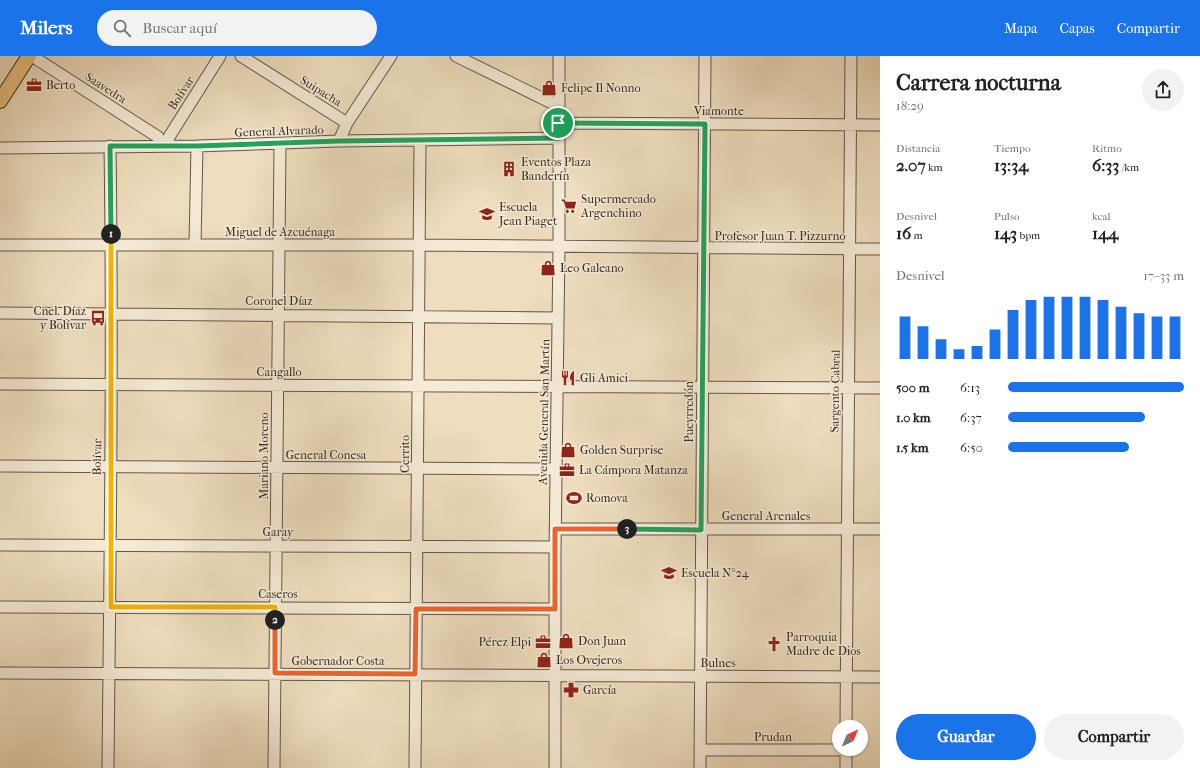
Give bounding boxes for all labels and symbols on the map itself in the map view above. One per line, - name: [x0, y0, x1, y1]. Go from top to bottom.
- street label: Saavedra: [83, 70, 129, 107]
- street label: Bolívar: [165, 73, 197, 112]
- street label: Suipacha: [298, 73, 345, 109]
- office icon: Berto: [25, 76, 43, 94]
- place label: Berto: [46, 78, 75, 92]
- shop icon: Felipe Il Nonno: [540, 79, 558, 97]
- place label: Felipe Il Nonno: [561, 81, 641, 95]
- street label: Viamonte: [693, 104, 744, 118]
- pin: [541, 106, 575, 140]
- street label: General Alvarado: [234, 122, 324, 140]
- place label: Eventos Plaza Banderín: [521, 155, 592, 183]
- building icon: Eventos Plaza Banderín: [500, 160, 518, 178]
- place label: Supermercado Argenchino: [580, 192, 656, 220]
- supermarket icon: Supermercado Argenchino: [560, 197, 578, 215]
- place label: Escuela Jean Piaget: [498, 200, 558, 228]
- school or university icon: Escuela Jean Piaget: [478, 205, 496, 223]
- pin: 1: [101, 224, 121, 244]
- street label: Miguel de Azcuénaga: [225, 225, 336, 239]
- street label: Profesor Juan T. Pizzurno: [714, 229, 846, 243]
- shop icon: Leo Galeano: [539, 259, 557, 277]
- place label: Leo Galeano: [560, 261, 624, 275]
- street label: Coronel Díaz: [245, 294, 313, 308]
- place label: Cnel. Díaz y Bolívar: [33, 304, 87, 332]
- bus stop icon: Cnel. Díaz y Bolívar: [89, 309, 107, 327]
- street label: Avenida General San Martín: [536, 339, 552, 486]
- street label: Sargento Cabral: [827, 349, 843, 433]
- street label: Cangallo: [256, 365, 302, 379]
- restaurant icon: Gli Amici: [559, 369, 577, 387]
- place label: Gli Amici: [580, 371, 628, 385]
- street label: Pueyrredón: [682, 381, 696, 443]
- street label: Mariano Moreno: [257, 412, 271, 500]
- street label: Cerrito: [398, 435, 412, 473]
- street label: Bolívar: [90, 437, 104, 476]
- shop icon: Golden Surprise: [559, 441, 577, 459]
- place label: Golden Surprise: [580, 443, 664, 457]
- street label: General Conesa: [286, 448, 367, 462]
- office icon: La Cámpora Matanza: [558, 461, 576, 479]
- place label: La Cámpora Matanza: [579, 463, 688, 477]
- sports icon: Romova: [565, 489, 583, 507]
- place label: Romova: [586, 491, 628, 505]
- street label: General Arenales: [722, 509, 811, 523]
- pin: 3: [617, 519, 637, 539]
- street label: Garay: [263, 525, 294, 539]
- school or university icon: Escuela N°24: [660, 564, 678, 582]
- place label: Escuela N°24: [681, 566, 750, 580]
- street label: Caseros: [258, 587, 298, 601]
- pin: 2: [265, 610, 285, 630]
- place label: Parroquia Madre de Dios: [786, 630, 861, 658]
- shop icon: Don Juan: [557, 632, 575, 650]
- office icon: Pérez Elpi: [534, 633, 552, 651]
- place label: Don Juan: [578, 634, 626, 648]
- place label: Pérez Elpi: [479, 635, 531, 649]
- church icon: Parroquia Madre de Dios: [765, 635, 783, 653]
- shop icon: Los Ovejeros: [535, 651, 553, 669]
- place label: Los Ovejeros: [556, 653, 623, 667]
- street label: Gobernador Costa: [291, 654, 385, 668]
- street label: Bulnes: [700, 656, 736, 670]
- pharmacy icon: García: [562, 681, 580, 699]
- place label: García: [583, 683, 617, 697]
- north arrow: [832, 720, 868, 756]
- street label: Prudan: [754, 730, 792, 744]

